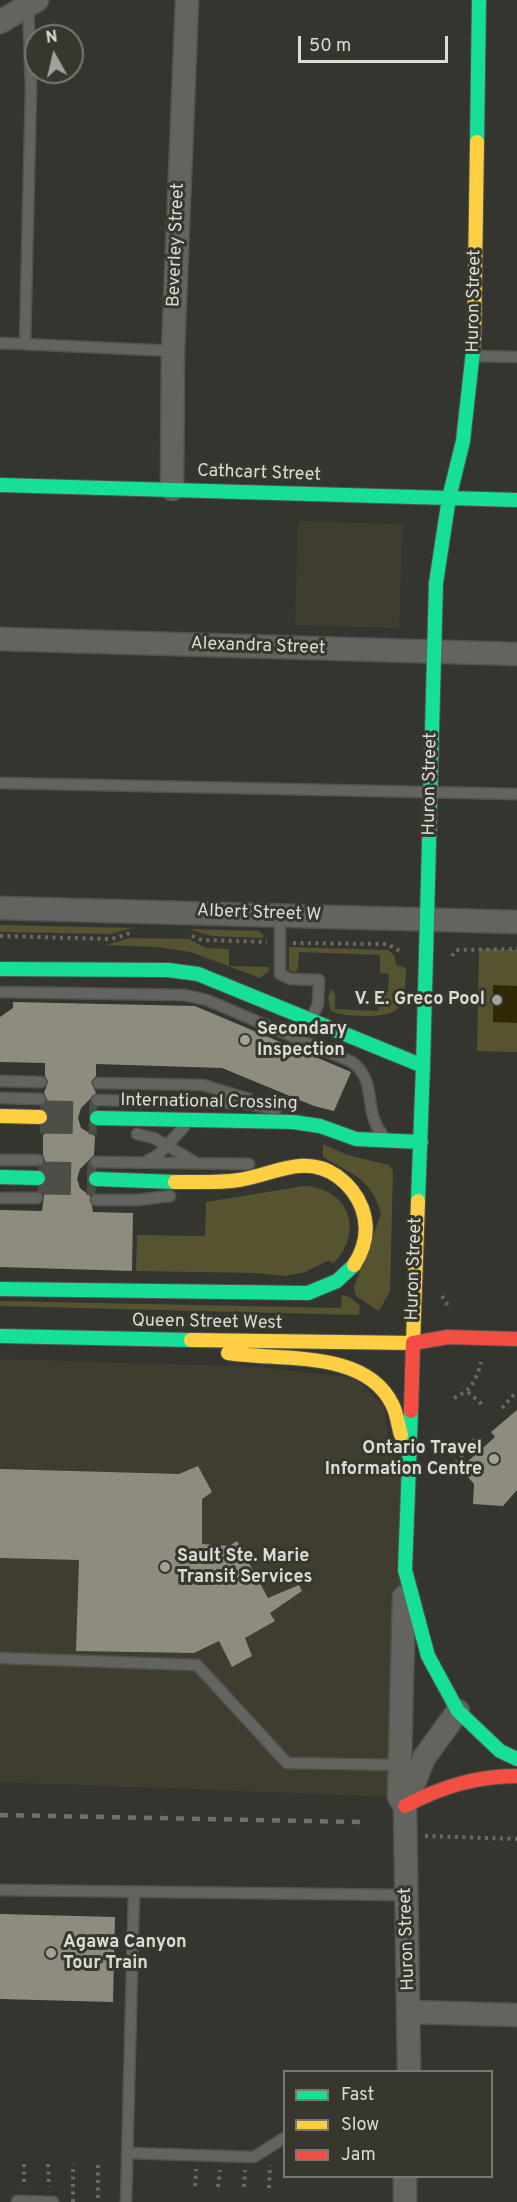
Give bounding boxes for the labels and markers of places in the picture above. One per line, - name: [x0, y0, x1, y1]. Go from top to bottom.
- place label: V. E. Greco Pool: [354, 989, 485, 1011]
- marker: V. E. Greco Pool: [490, 993, 504, 1007]
- place label: Secondary Inspection: [257, 1019, 347, 1062]
- marker: Secondary Inspection: [238, 1033, 252, 1047]
- place label: Ontario Travel Information Centre: [325, 1438, 482, 1480]
- marker: Ontario Travel Information Centre: [487, 1452, 501, 1466]
- place label: Sault Ste. Marie Transit Services: [177, 1546, 312, 1588]
- marker: Sault Ste. Marie Transit Services: [158, 1560, 172, 1574]
- place label: Agawa Canyon Tour Train: [63, 1932, 187, 1974]
- marker: Agawa Canyon Tour Train: [44, 1946, 58, 1960]

